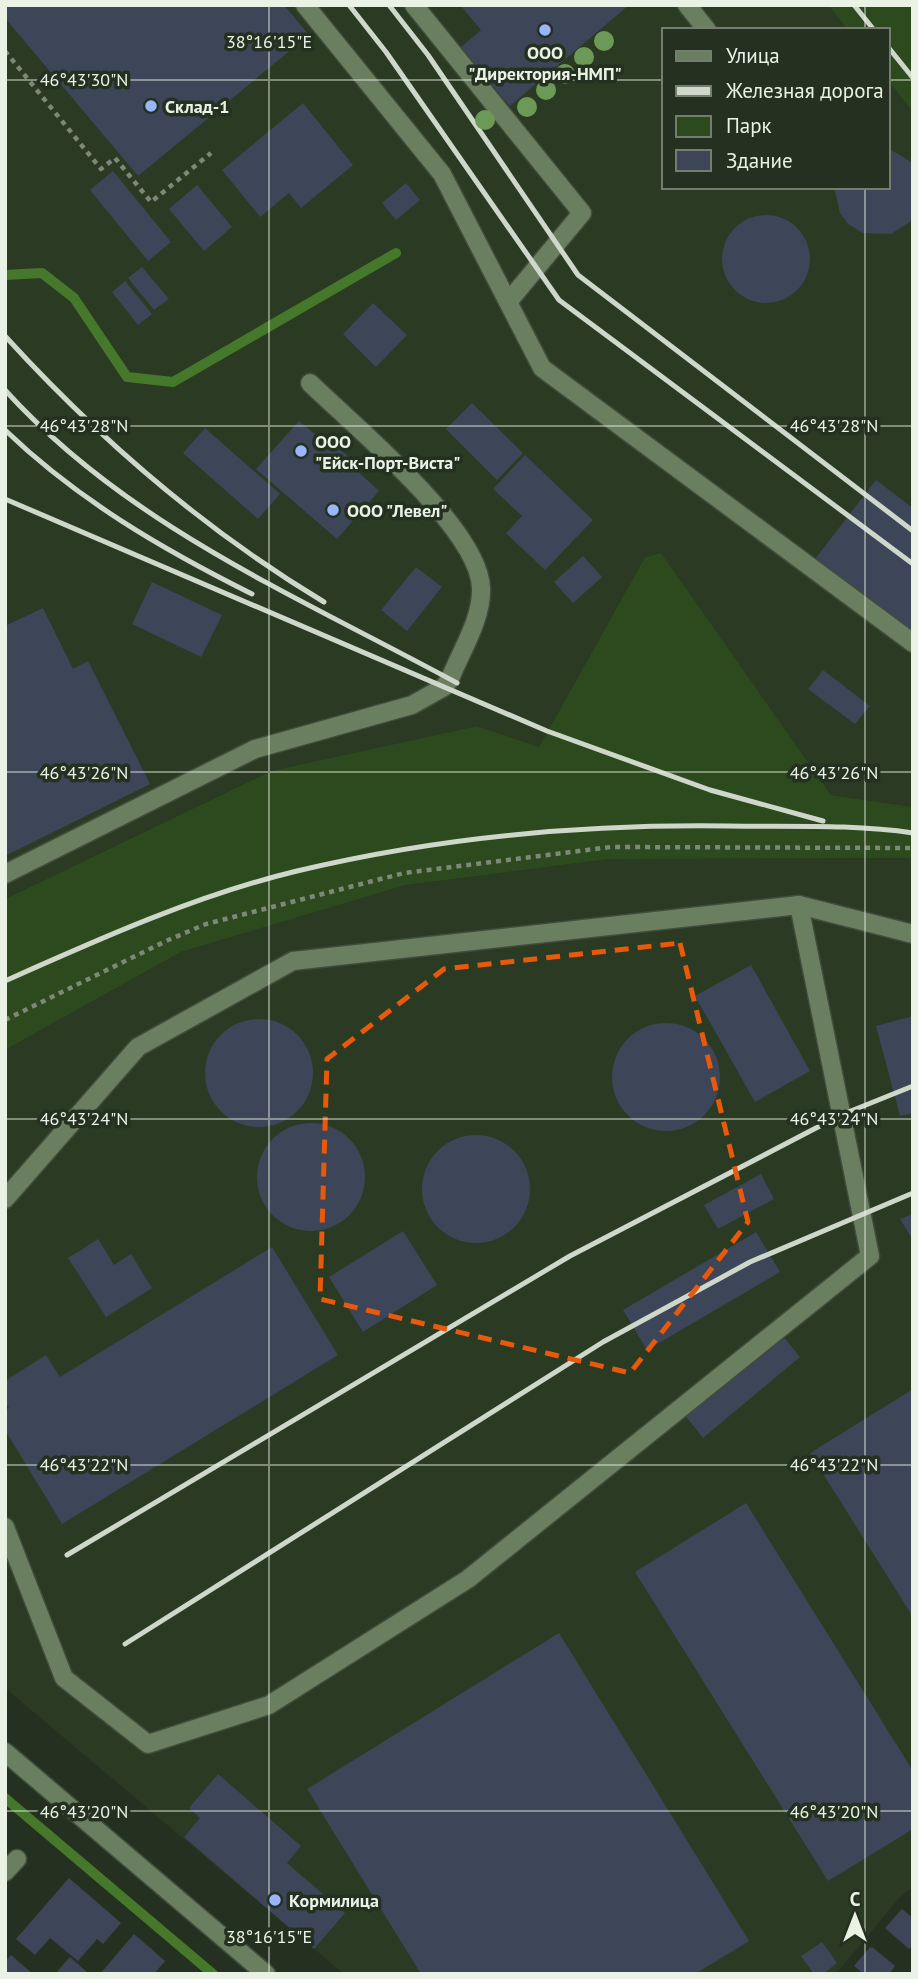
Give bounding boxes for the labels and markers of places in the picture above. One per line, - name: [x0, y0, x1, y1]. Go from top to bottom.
- marker: ООО "Директория-НМП": [537, 22, 553, 38]
- place label: ООО "Директория-НМП": [468, 41, 622, 85]
- place label: Склад-1: [165, 95, 230, 118]
- marker: Склад-1: [143, 98, 159, 114]
- place label: ООО "Ейск-Порт-Виста": [315, 430, 460, 474]
- marker: ООО "Ейск-Порт-Виста": [293, 443, 309, 459]
- place label: ООО "Левел": [347, 499, 447, 522]
- marker: ООО "Левел": [325, 502, 341, 518]
- place label: Кормилица: [289, 1889, 379, 1912]
- marker: Кормилица: [267, 1892, 283, 1908]

